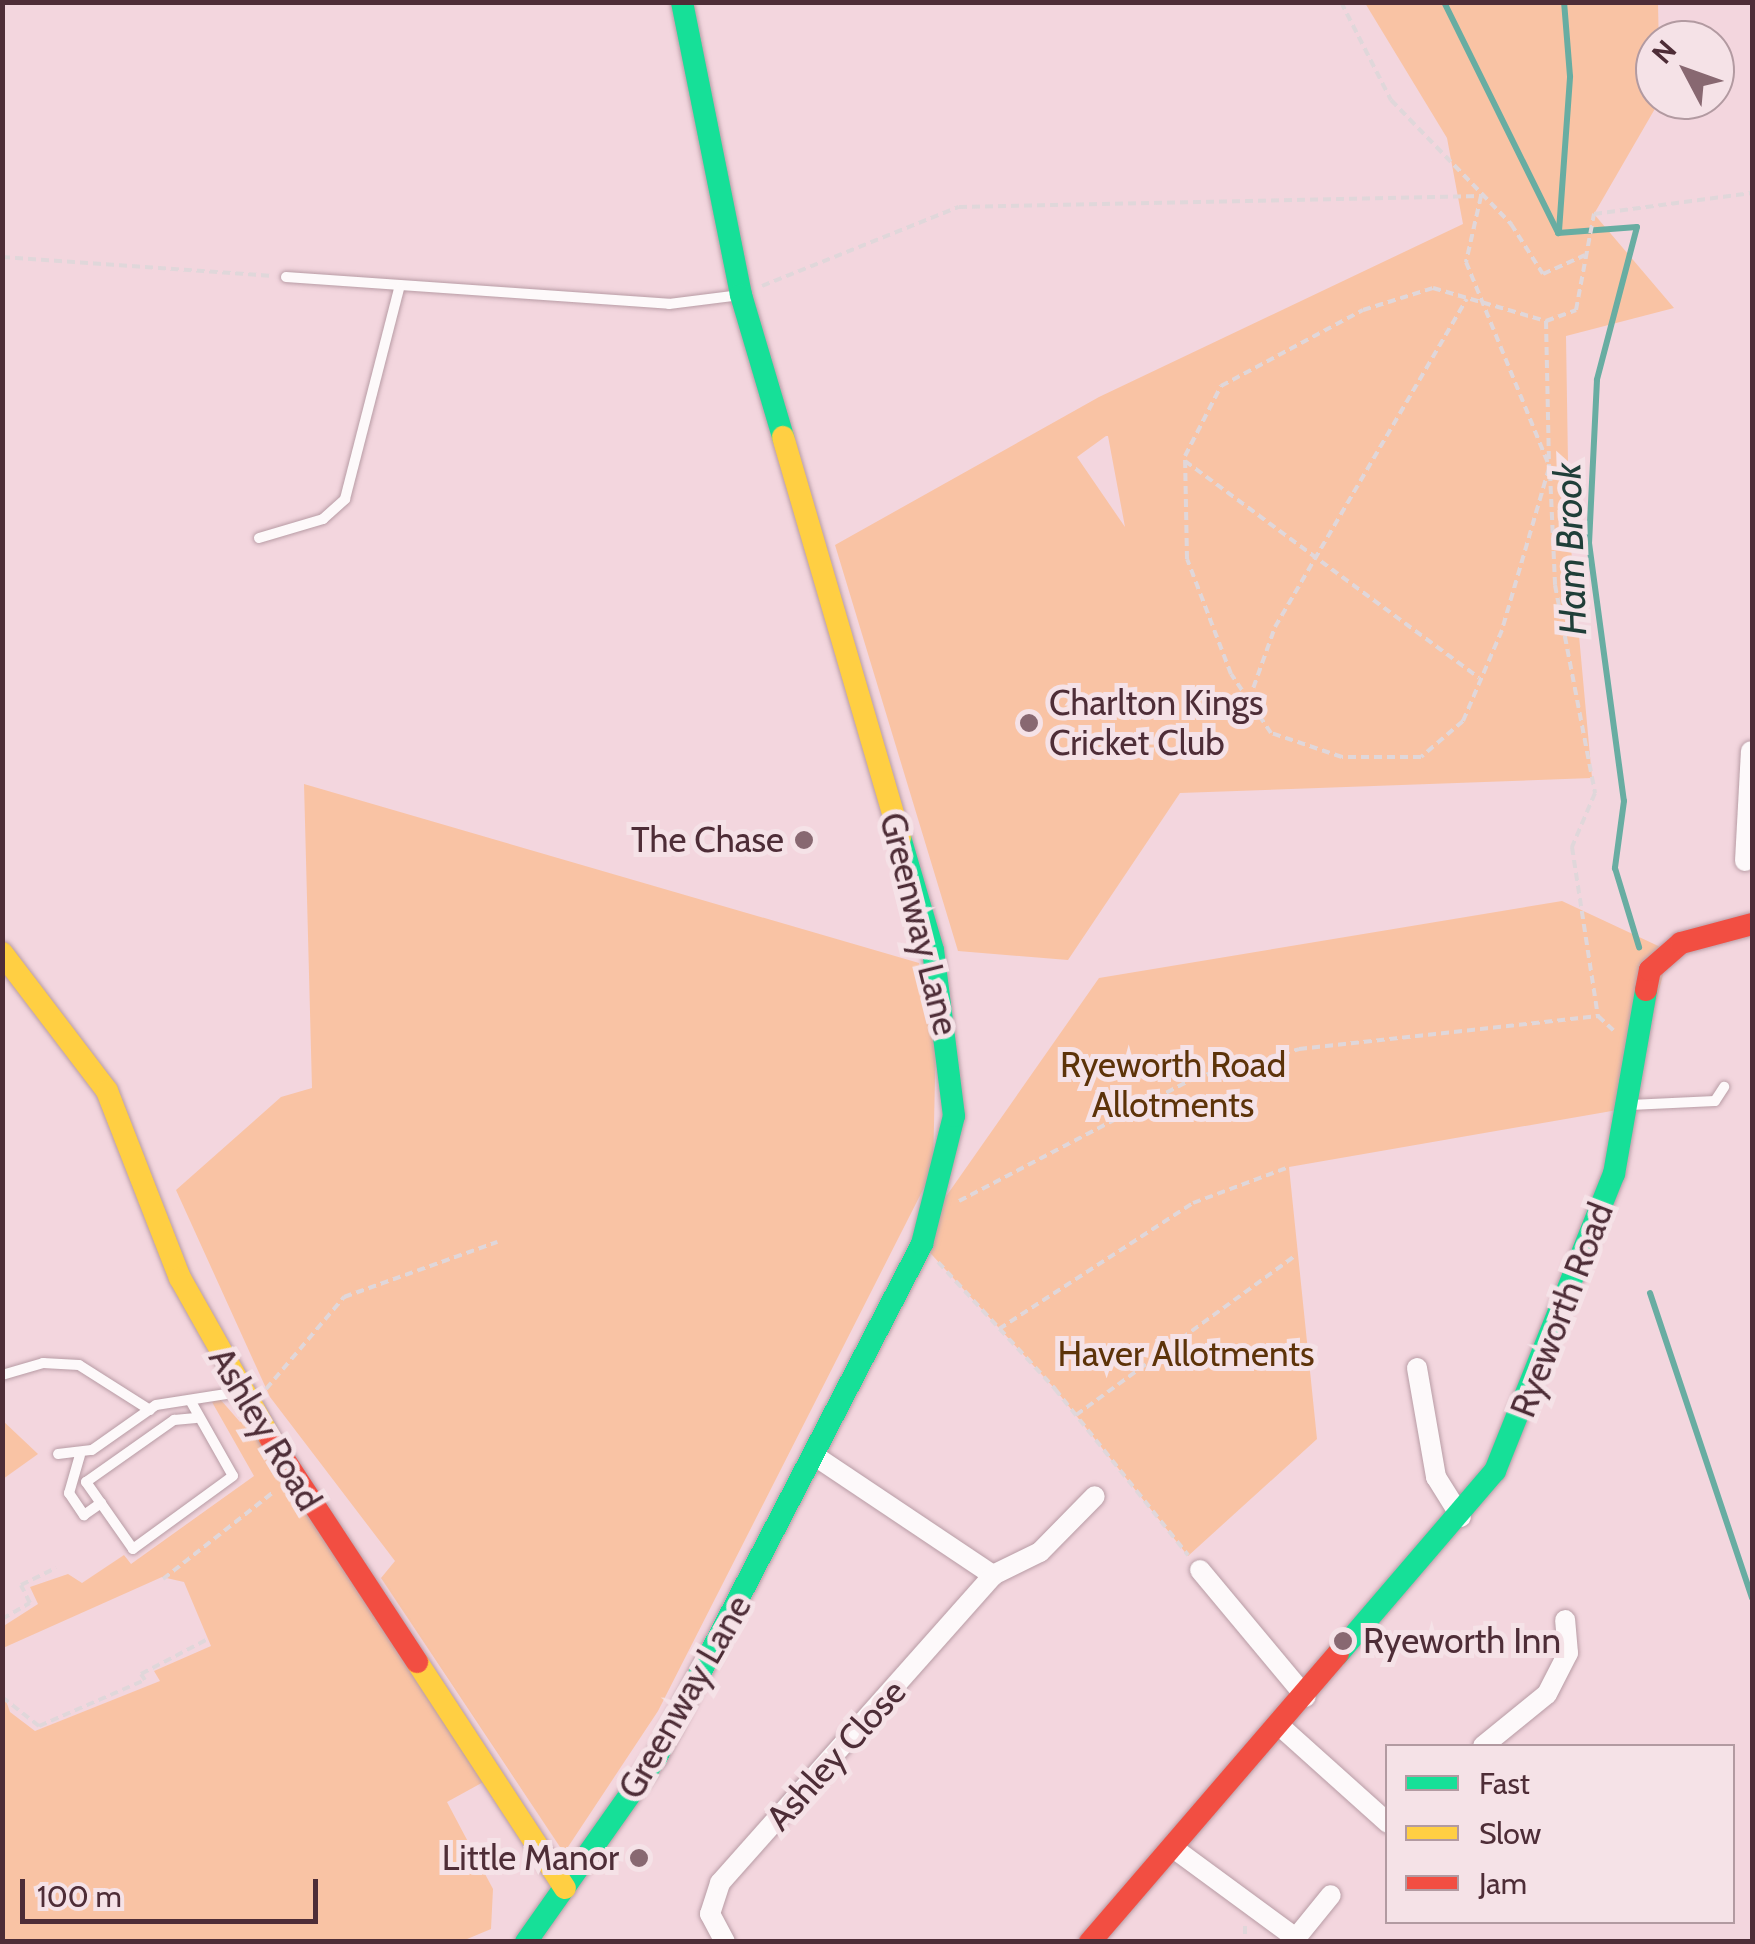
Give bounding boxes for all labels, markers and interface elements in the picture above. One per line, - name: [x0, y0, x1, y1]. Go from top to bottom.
- north arrow: [1635, 20, 1735, 120]
- text: N: [1645, 33, 1683, 70]
- water label: Ham Brook: [1544, 462, 1596, 636]
- place label: Charlton Kings Cricket Club: [1049, 682, 1263, 764]
- marker: Charlton Kings Cricket Club: [1018, 712, 1040, 734]
- street label: Greenway Lane: [871, 808, 967, 1040]
- place label: The Chase: [631, 819, 784, 861]
- marker: The Chase: [793, 829, 815, 851]
- park label: Ryeworth Road Allotments: [1060, 1044, 1286, 1126]
- street label: Ryeworth Road: [1502, 1197, 1622, 1423]
- park label: Haver Allotments: [1058, 1333, 1314, 1375]
- street label: Ashley Road: [200, 1340, 330, 1518]
- street label: Greenway Lane: [610, 1588, 760, 1806]
- place label: Ryeworth Inn: [1363, 1620, 1561, 1662]
- marker: Ryeworth Inn: [1332, 1630, 1354, 1652]
- street label: Ashley Close: [758, 1671, 914, 1839]
- legend: [1385, 1744, 1735, 1924]
- text: Fast: [1479, 1765, 1530, 1802]
- text: Slow: [1479, 1815, 1541, 1852]
- place label: Little Manor: [442, 1837, 619, 1879]
- marker: Little Manor: [628, 1847, 650, 1869]
- scale bar: [25, 1859, 322, 1921]
- text: Jam: [1479, 1865, 1527, 1902]
- text: 100 m: [37, 1878, 122, 1915]

